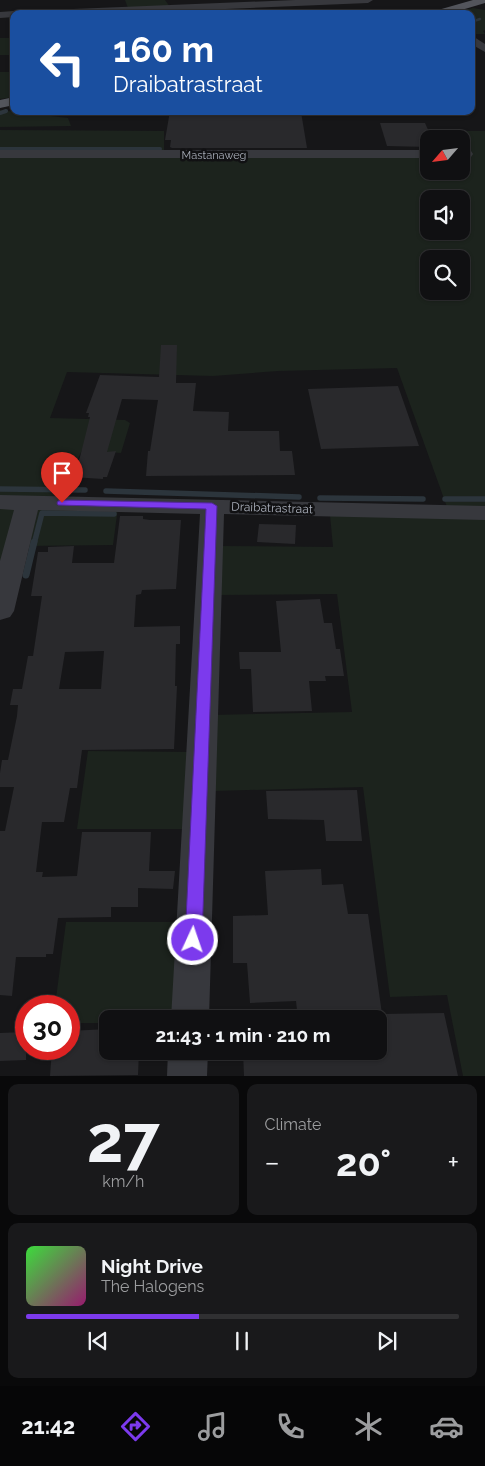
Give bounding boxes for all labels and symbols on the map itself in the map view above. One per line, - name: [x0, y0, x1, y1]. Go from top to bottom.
- north arrow: [420, 130, 470, 180]
- street label: Mastanaweg: [182, 149, 246, 162]
- pin: [41, 452, 83, 503]
- street label: Draibatrastraat: [231, 500, 313, 516]
- position arrow: [166, 913, 218, 965]
- speed limit sign: 30: [15, 995, 80, 1060]

